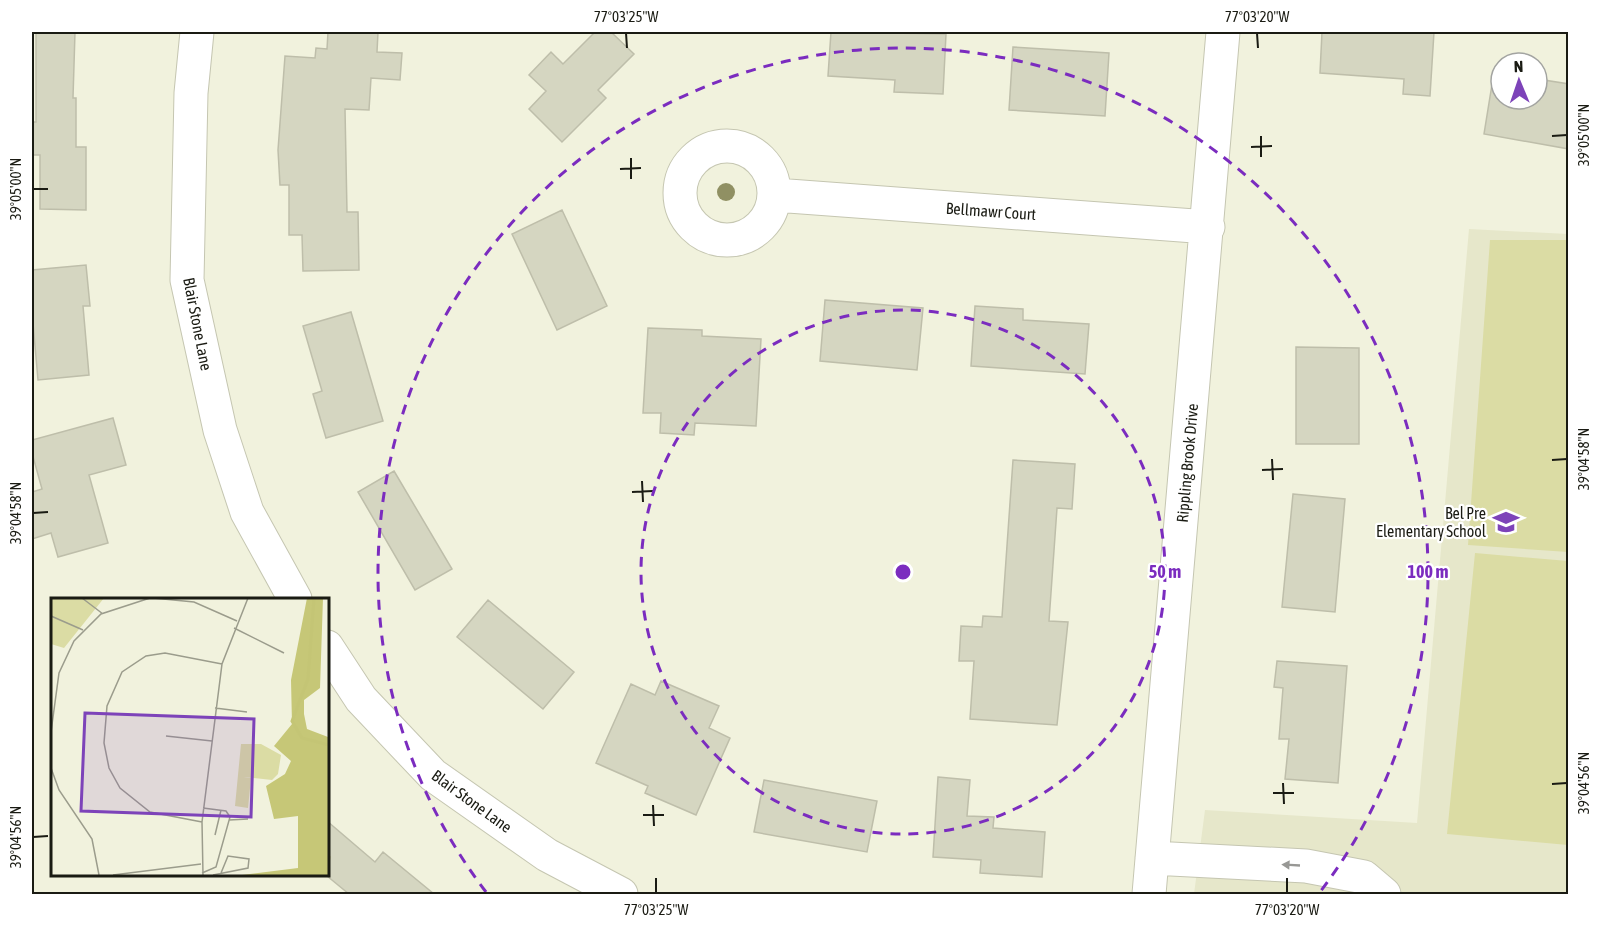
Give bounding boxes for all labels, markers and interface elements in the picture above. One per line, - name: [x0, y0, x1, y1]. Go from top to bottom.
- text: 77°03'25"W: [594, 8, 658, 25]
- text: 77°03'20"W: [1225, 8, 1289, 25]
- north arrow: [1489, 51, 1549, 111]
- text: N: [1513, 57, 1524, 75]
- text: 39°05'00"N: [1575, 104, 1592, 166]
- text: 39°05'00"N: [7, 158, 24, 220]
- street label: Bellmawr Court: [945, 199, 1037, 223]
- street label: Blair Stone Lane: [180, 276, 216, 372]
- street label: Rippling Brook Drive: [1173, 403, 1202, 523]
- text: 39°04'58"N: [1575, 428, 1592, 490]
- text: 39°04'58"N: [7, 482, 24, 544]
- place label: Bel Pre Elementary School: [1376, 504, 1487, 541]
- school or university icon: Bel Pre Elementary School: [1491, 507, 1521, 537]
- text: 50 m: [1149, 561, 1181, 582]
- text: 100 m: [1408, 561, 1448, 582]
- centre of rings: [893, 562, 913, 582]
- inset map: [51, 598, 328, 875]
- text: 39°04'56"N: [1575, 752, 1592, 814]
- street label: Blair Stone Lane: [429, 766, 515, 836]
- text: 39°04'56"N: [7, 806, 24, 868]
- one-way arrow: [1281, 861, 1300, 870]
- text: 77°03'25"W: [624, 901, 688, 918]
- text: 77°03'20"W: [1255, 901, 1319, 918]

